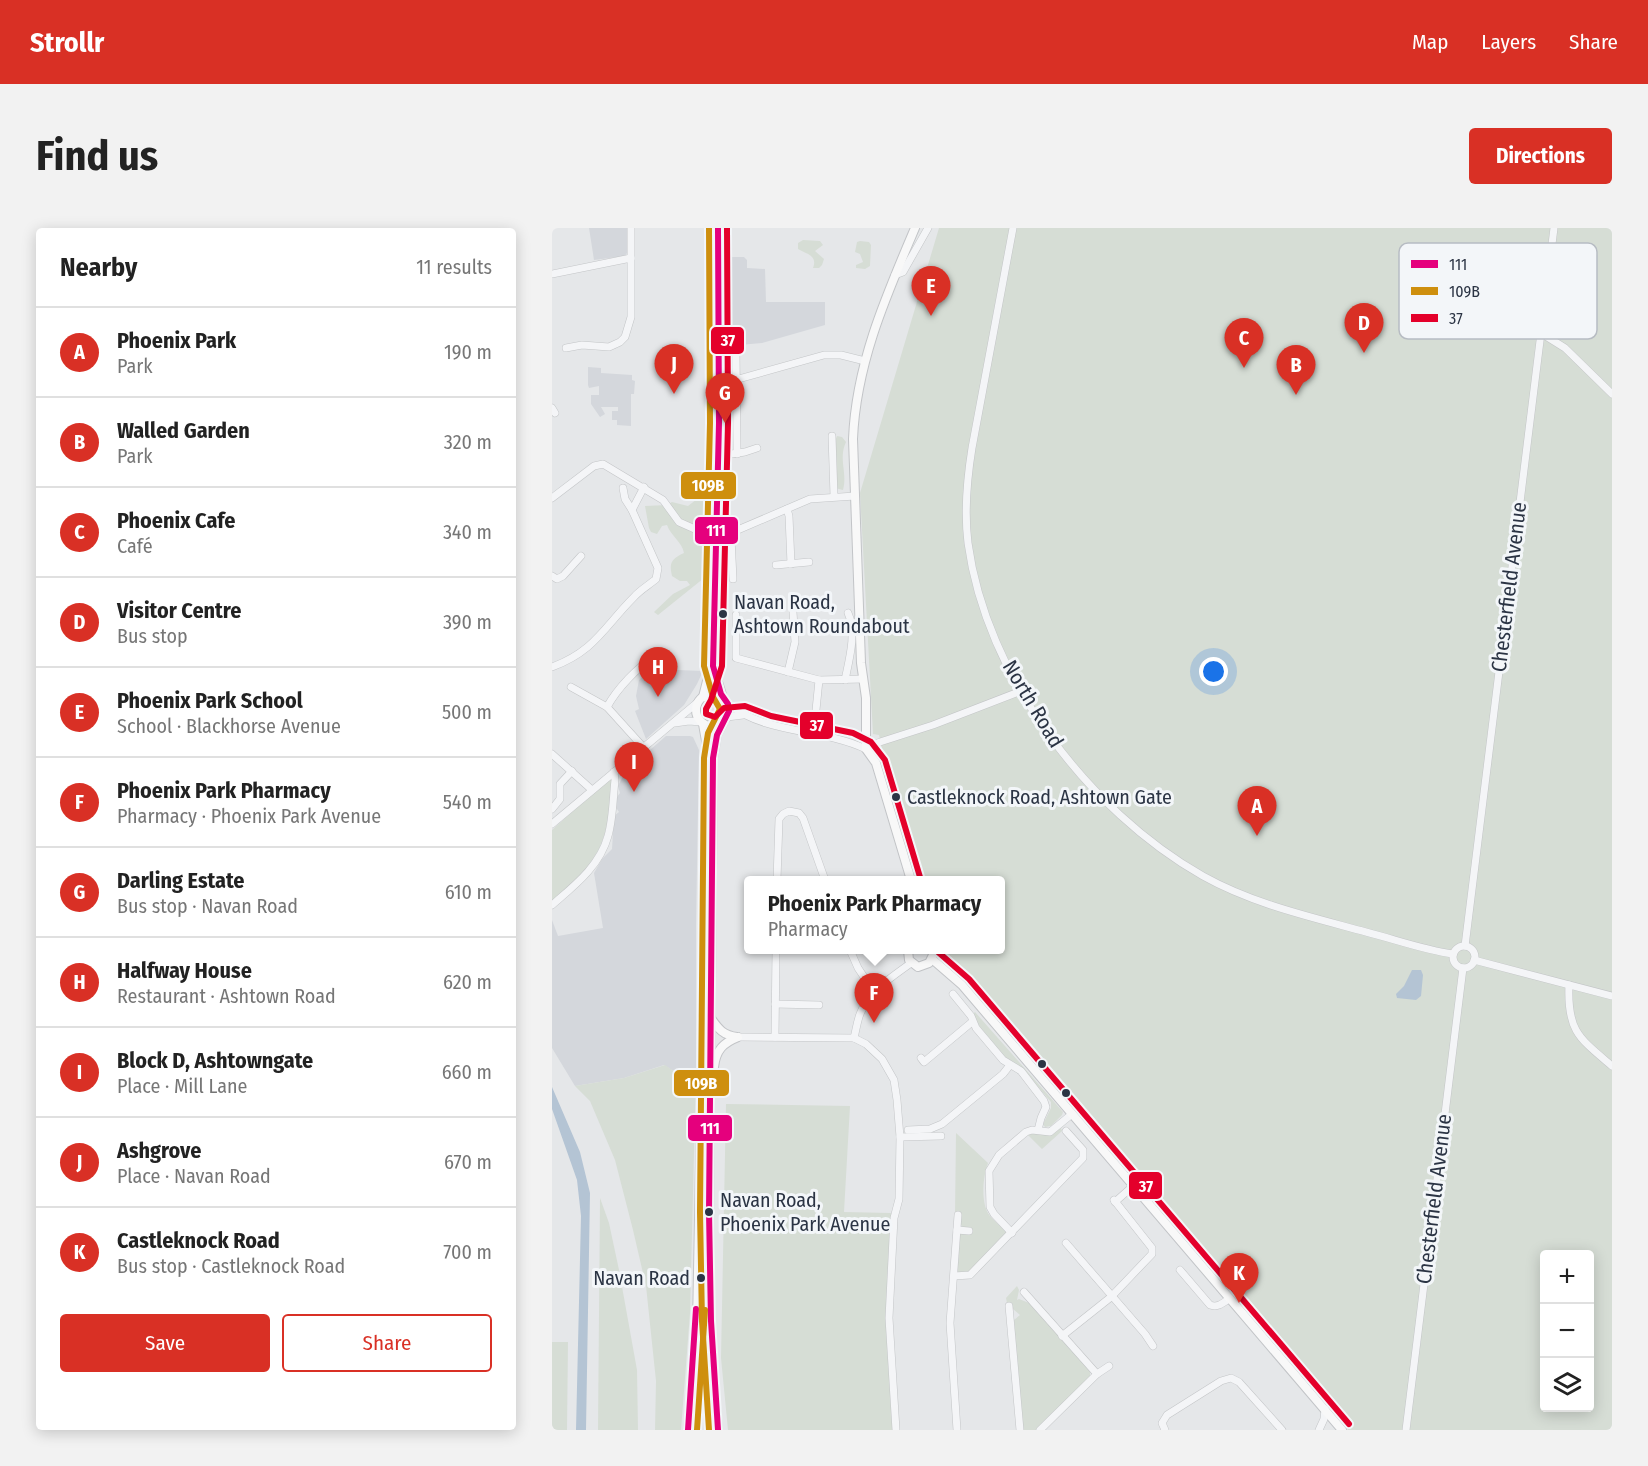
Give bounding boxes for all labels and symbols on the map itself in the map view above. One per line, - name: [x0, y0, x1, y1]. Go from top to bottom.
- legend: [1399, 243, 1597, 339]
- text: 111: [1449, 255, 1467, 274]
- pin: E: [912, 266, 950, 316]
- text: 109B: [1449, 282, 1480, 301]
- pin: D: [1344, 304, 1384, 353]
- text: 37: [1449, 309, 1463, 328]
- pin: C: [1224, 318, 1264, 368]
- line badge: 37: [710, 326, 745, 355]
- text: 37: [720, 331, 735, 350]
- pin: J: [654, 344, 694, 394]
- pin: B: [1276, 346, 1316, 395]
- pin: G: [706, 374, 744, 423]
- line badge: 109B: [680, 471, 737, 500]
- text: 109B: [692, 476, 724, 495]
- street label: Chesterfield Avenue: [1486, 500, 1532, 674]
- line badge: 111: [694, 516, 739, 545]
- text: 111: [706, 521, 726, 540]
- place label: Navan Road, Ashtown Roundabout: [734, 590, 910, 638]
- marker: Navan Road, Ashtown Roundabout: [717, 608, 729, 620]
- pin: H: [638, 648, 678, 697]
- street label: North Road: [997, 656, 1069, 752]
- your location: [1199, 657, 1228, 686]
- line badge: 37: [799, 711, 834, 740]
- text: 37: [809, 716, 824, 735]
- pin: I: [614, 742, 653, 792]
- place label: Castleknock Road, Ashtown Gate: [907, 785, 1172, 809]
- pin: A: [1238, 786, 1276, 836]
- marker: Castleknock Road, Ashtown Gate: [890, 791, 902, 803]
- pin: F: [854, 974, 894, 1023]
- unlabelled marker: [1036, 1058, 1048, 1070]
- line badge: 109B: [673, 1069, 730, 1097]
- text: 109B: [685, 1074, 717, 1093]
- unlabelled marker: [1060, 1087, 1072, 1099]
- street label: Chesterfield Avenue: [1411, 1112, 1457, 1286]
- line badge: 111: [687, 1114, 733, 1142]
- text: 111: [700, 1119, 720, 1138]
- line badge: 37: [1128, 1171, 1163, 1200]
- text: 37: [1138, 1177, 1153, 1196]
- place label: Navan Road, Phoenix Park Avenue: [720, 1188, 890, 1236]
- marker: Navan Road, Phoenix Park Avenue: [703, 1206, 715, 1218]
- pin: K: [1220, 1254, 1258, 1303]
- place label: Navan Road: [593, 1266, 690, 1290]
- marker: Navan Road: [695, 1272, 707, 1284]

